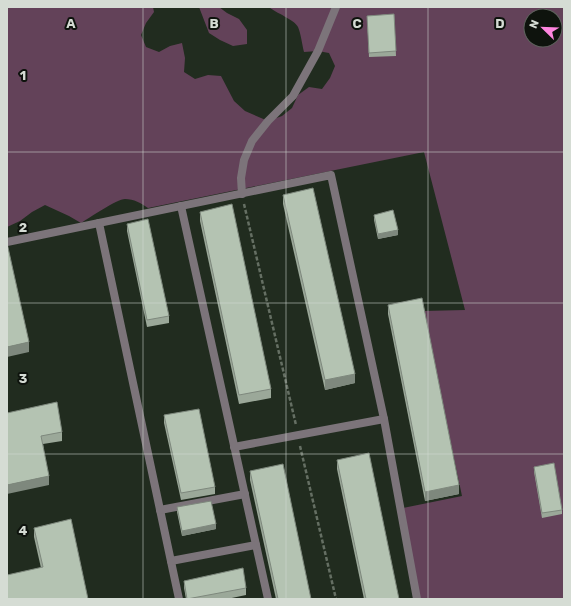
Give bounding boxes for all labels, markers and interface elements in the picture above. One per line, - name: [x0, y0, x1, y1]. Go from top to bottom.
- north arrow: [523, 8, 563, 48]
- text: A: [66, 16, 76, 31]
- text: B: [209, 16, 219, 31]
- text: C: [352, 16, 362, 31]
- text: D: [495, 16, 505, 31]
- text: N: [527, 18, 542, 30]
- text: 1: [20, 68, 26, 83]
- text: 2: [19, 220, 27, 235]
- text: 3: [19, 371, 28, 386]
- text: 4: [19, 523, 28, 538]

